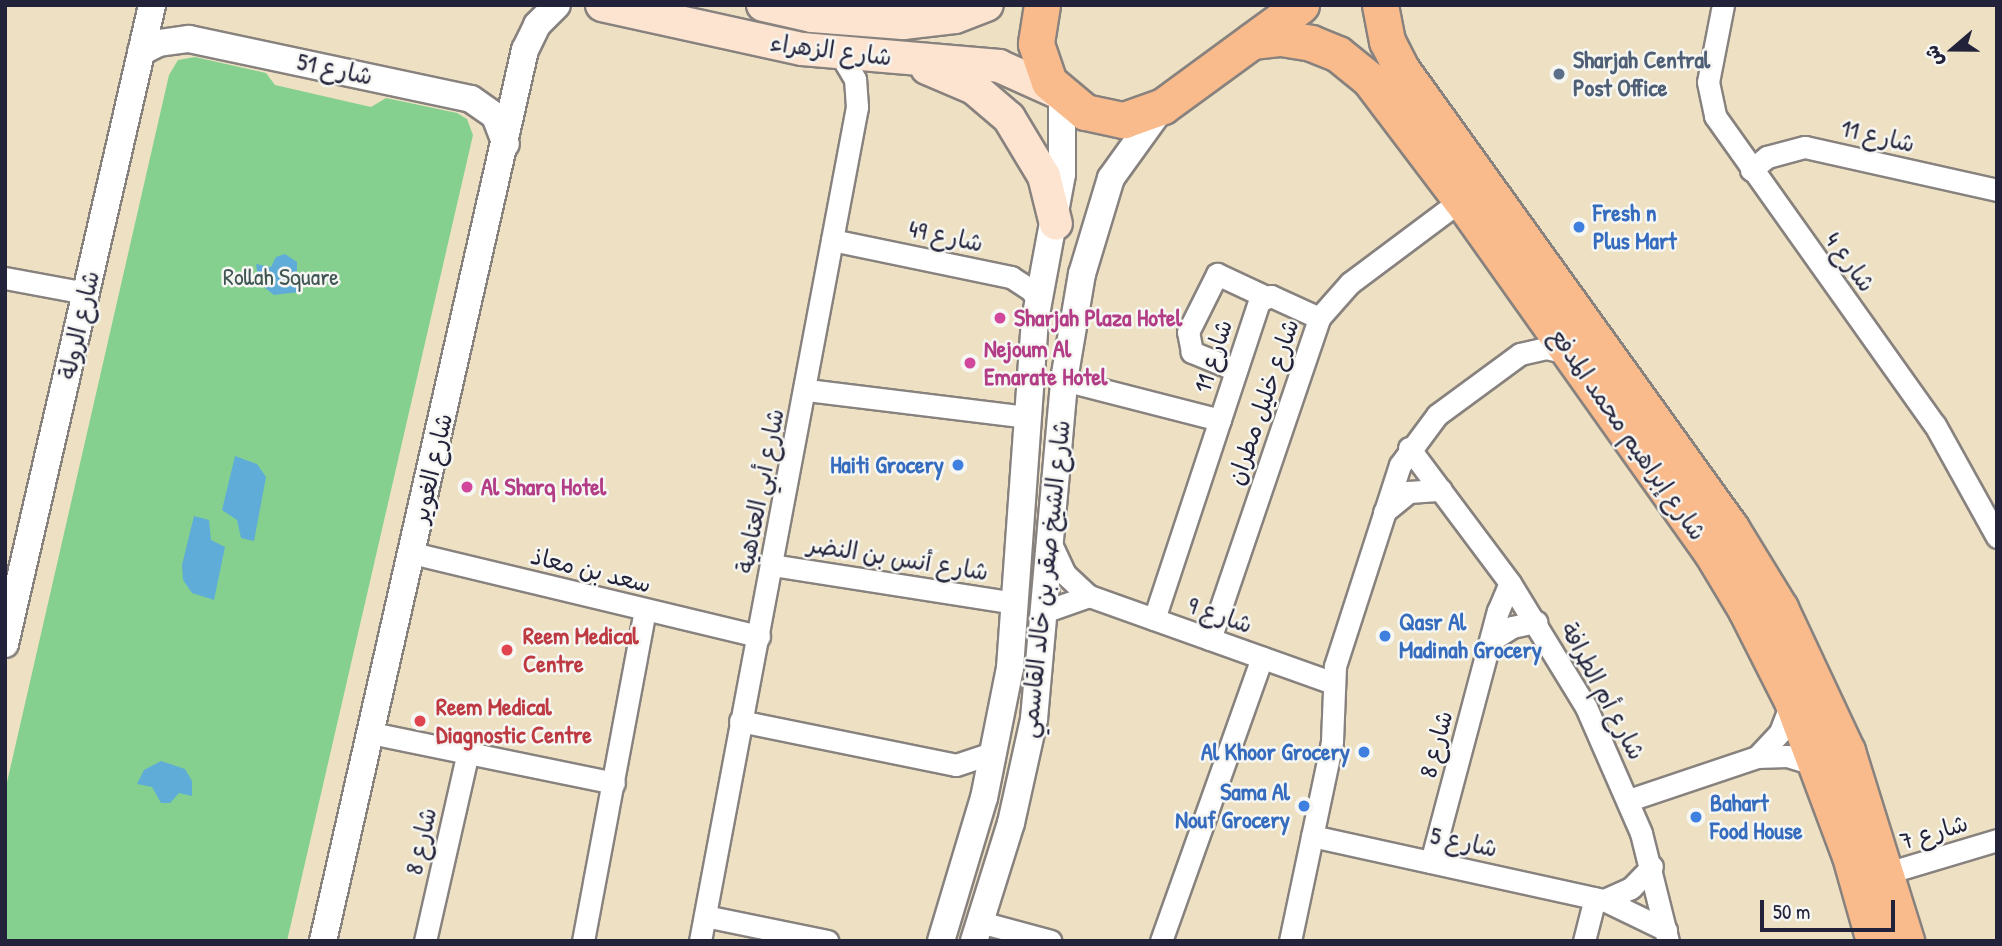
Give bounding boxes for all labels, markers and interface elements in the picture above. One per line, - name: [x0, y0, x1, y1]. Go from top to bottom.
- north arrow: [1918, 14, 1988, 84]
- street label: شارع الزهراء: [769, 28, 893, 72]
- text: ش: [1917, 42, 1949, 70]
- place label: Sharjah Central Post Office: [1573, 46, 1710, 102]
- street label: شارع 51: [295, 47, 375, 91]
- marker: Sharjah Central Post Office: [1551, 66, 1567, 82]
- street label: شارع 11: [1838, 114, 1918, 158]
- place label: Fresh n Plus Mart: [1593, 199, 1676, 255]
- street label: شارع 49: [906, 214, 986, 258]
- marker: Fresh n Plus Mart: [1571, 219, 1587, 235]
- street label: شارع 4: [1819, 227, 1881, 297]
- park label: Rollah Square: [223, 263, 339, 291]
- street label: شارع الرولة: [53, 268, 105, 382]
- place label: Sharjah Plaza Hotel: [1014, 304, 1182, 332]
- marker: Sharjah Plaza Hotel: [992, 310, 1008, 326]
- street label: شارع خليل مطران: [1221, 315, 1305, 489]
- street label: شارع 11: [1188, 316, 1238, 396]
- street label: شارع إبراهيم محمد المدفع: [1544, 322, 1712, 546]
- place label: Nejoum Al Emarate Hotel: [984, 335, 1107, 391]
- marker: Nejoum Al Emarate Hotel: [962, 355, 978, 371]
- street label: شارع أبي العتاهية: [730, 406, 790, 576]
- street label: شارع الغوير: [405, 411, 459, 525]
- street label: شارع الشيخ صقر بن خالد القاسمي: [1014, 419, 1076, 739]
- place label: Haiti Grocery: [830, 451, 944, 479]
- marker: Haiti Grocery: [950, 457, 966, 473]
- place label: Al Sharq Hotel: [481, 473, 606, 501]
- marker: Al Sharq Hotel: [459, 479, 475, 495]
- street label: شارع أنس بن النضر: [806, 530, 990, 586]
- street label: سعد بن معاذ: [528, 541, 654, 599]
- street label: شارع 9: [1184, 591, 1256, 639]
- place label: Qasr Al Madinah Grocery: [1399, 608, 1542, 664]
- street label: شارع أم الطرافة: [1555, 617, 1651, 765]
- place label: Reem Medical Centre: [523, 622, 639, 678]
- marker: Qasr Al Madinah Grocery: [1377, 628, 1393, 644]
- marker: Reem Medical Centre: [497, 640, 517, 660]
- place label: Reem Medical Diagnostic Centre: [436, 693, 592, 749]
- street label: شارع 8: [1413, 708, 1459, 780]
- marker: Reem Medical Diagnostic Centre: [410, 711, 430, 731]
- place label: Al Khoor Grocery: [1201, 738, 1350, 766]
- marker: Al Khoor Grocery: [1356, 744, 1372, 760]
- place label: Sama Al Nouf Grocery: [1175, 778, 1290, 834]
- place label: Bahart Food House: [1710, 789, 1803, 845]
- marker: Sama Al Nouf Grocery: [1296, 798, 1312, 814]
- street label: شارع 8: [399, 805, 443, 877]
- street label: شارع 7: [1897, 808, 1971, 856]
- marker: Bahart Food House: [1688, 809, 1704, 825]
- street label: شارع 5: [1428, 821, 1500, 863]
- scale bar: [1764, 886, 1899, 930]
- text: 50 m: [1773, 897, 1810, 926]

